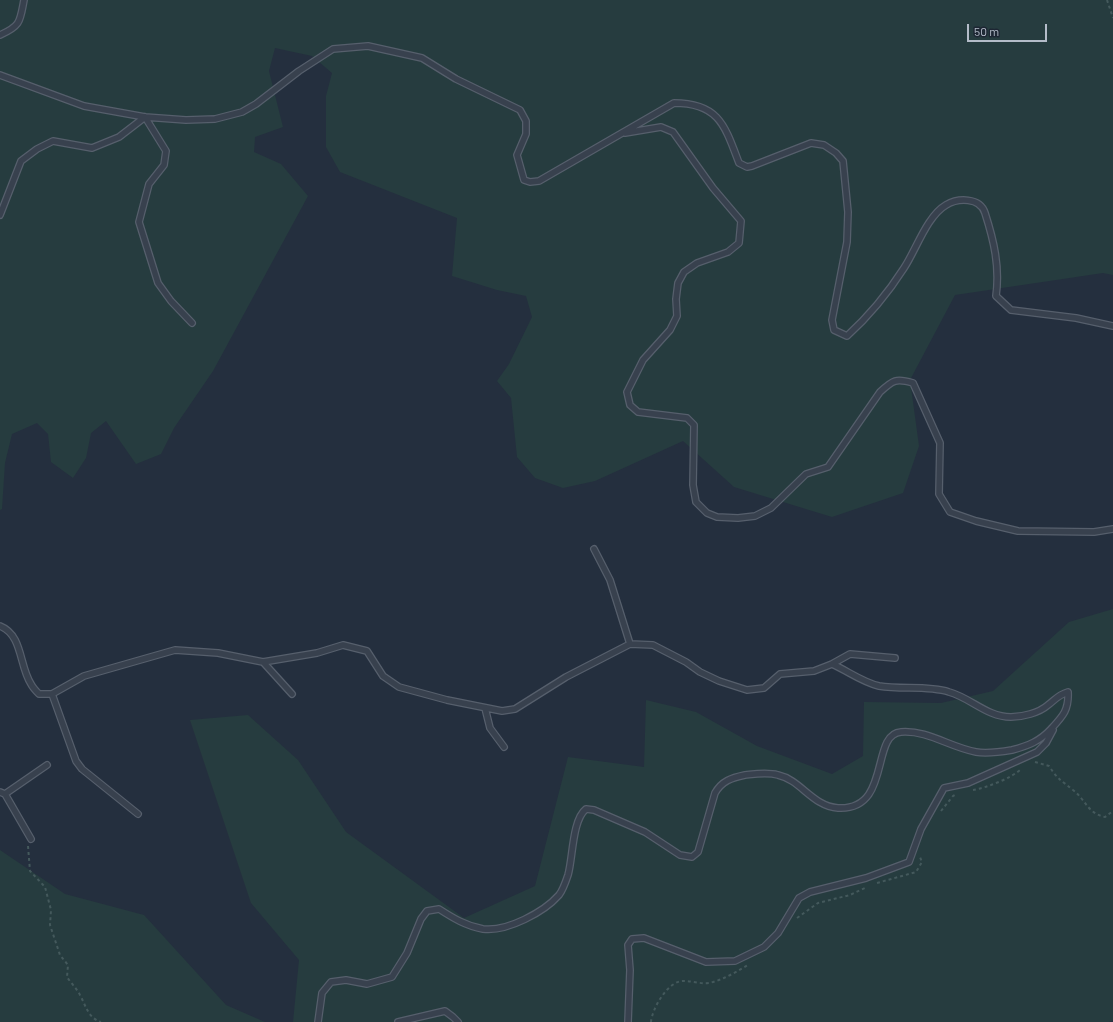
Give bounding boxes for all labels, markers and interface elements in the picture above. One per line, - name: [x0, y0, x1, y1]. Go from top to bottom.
- scale bar: [969, 16, 1049, 42]
- text: 50 m: [974, 24, 999, 38]

